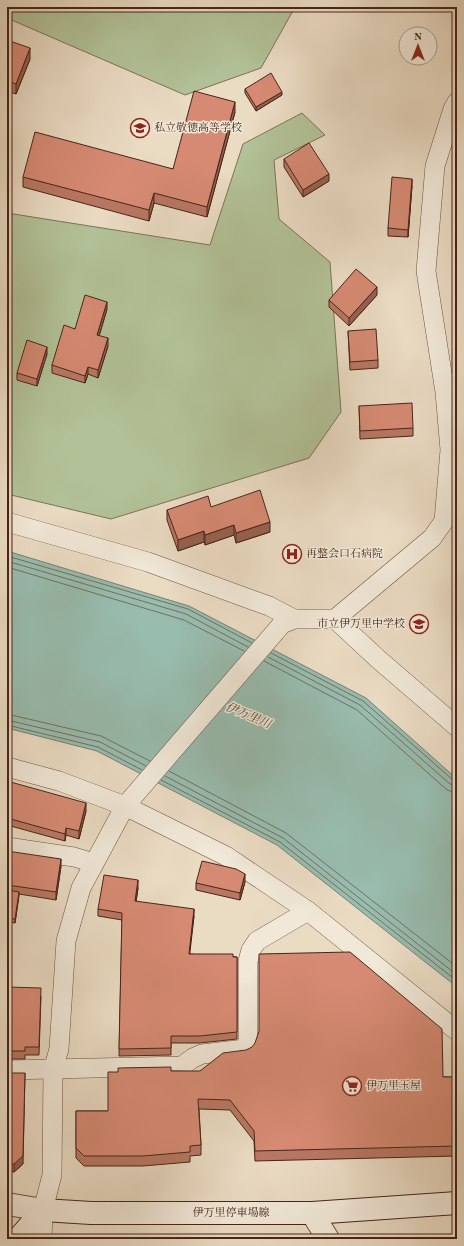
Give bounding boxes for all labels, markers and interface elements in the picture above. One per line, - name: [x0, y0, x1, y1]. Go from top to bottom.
- north arrow: [398, 26, 438, 66]
- text: N: [414, 32, 423, 43]
- school or university icon: 私立敬徳高等学校: [129, 117, 151, 139]
- place label: 私立敬徳高等学校: [154, 121, 242, 134]
- hospital icon: 再整会口石病院: [281, 543, 303, 565]
- place label: 再整会口石病院: [306, 547, 383, 560]
- school or university icon: 市立伊万里中学校: [408, 613, 430, 635]
- place label: 市立伊万里中学校: [317, 617, 405, 630]
- water label: 伊万里川: [224, 699, 275, 732]
- supermarket icon: 伊万里玉屋: [341, 1075, 363, 1097]
- place label: 伊万里玉屋: [366, 1079, 421, 1092]
- street label: 伊万里停車場線: [193, 1206, 270, 1219]

